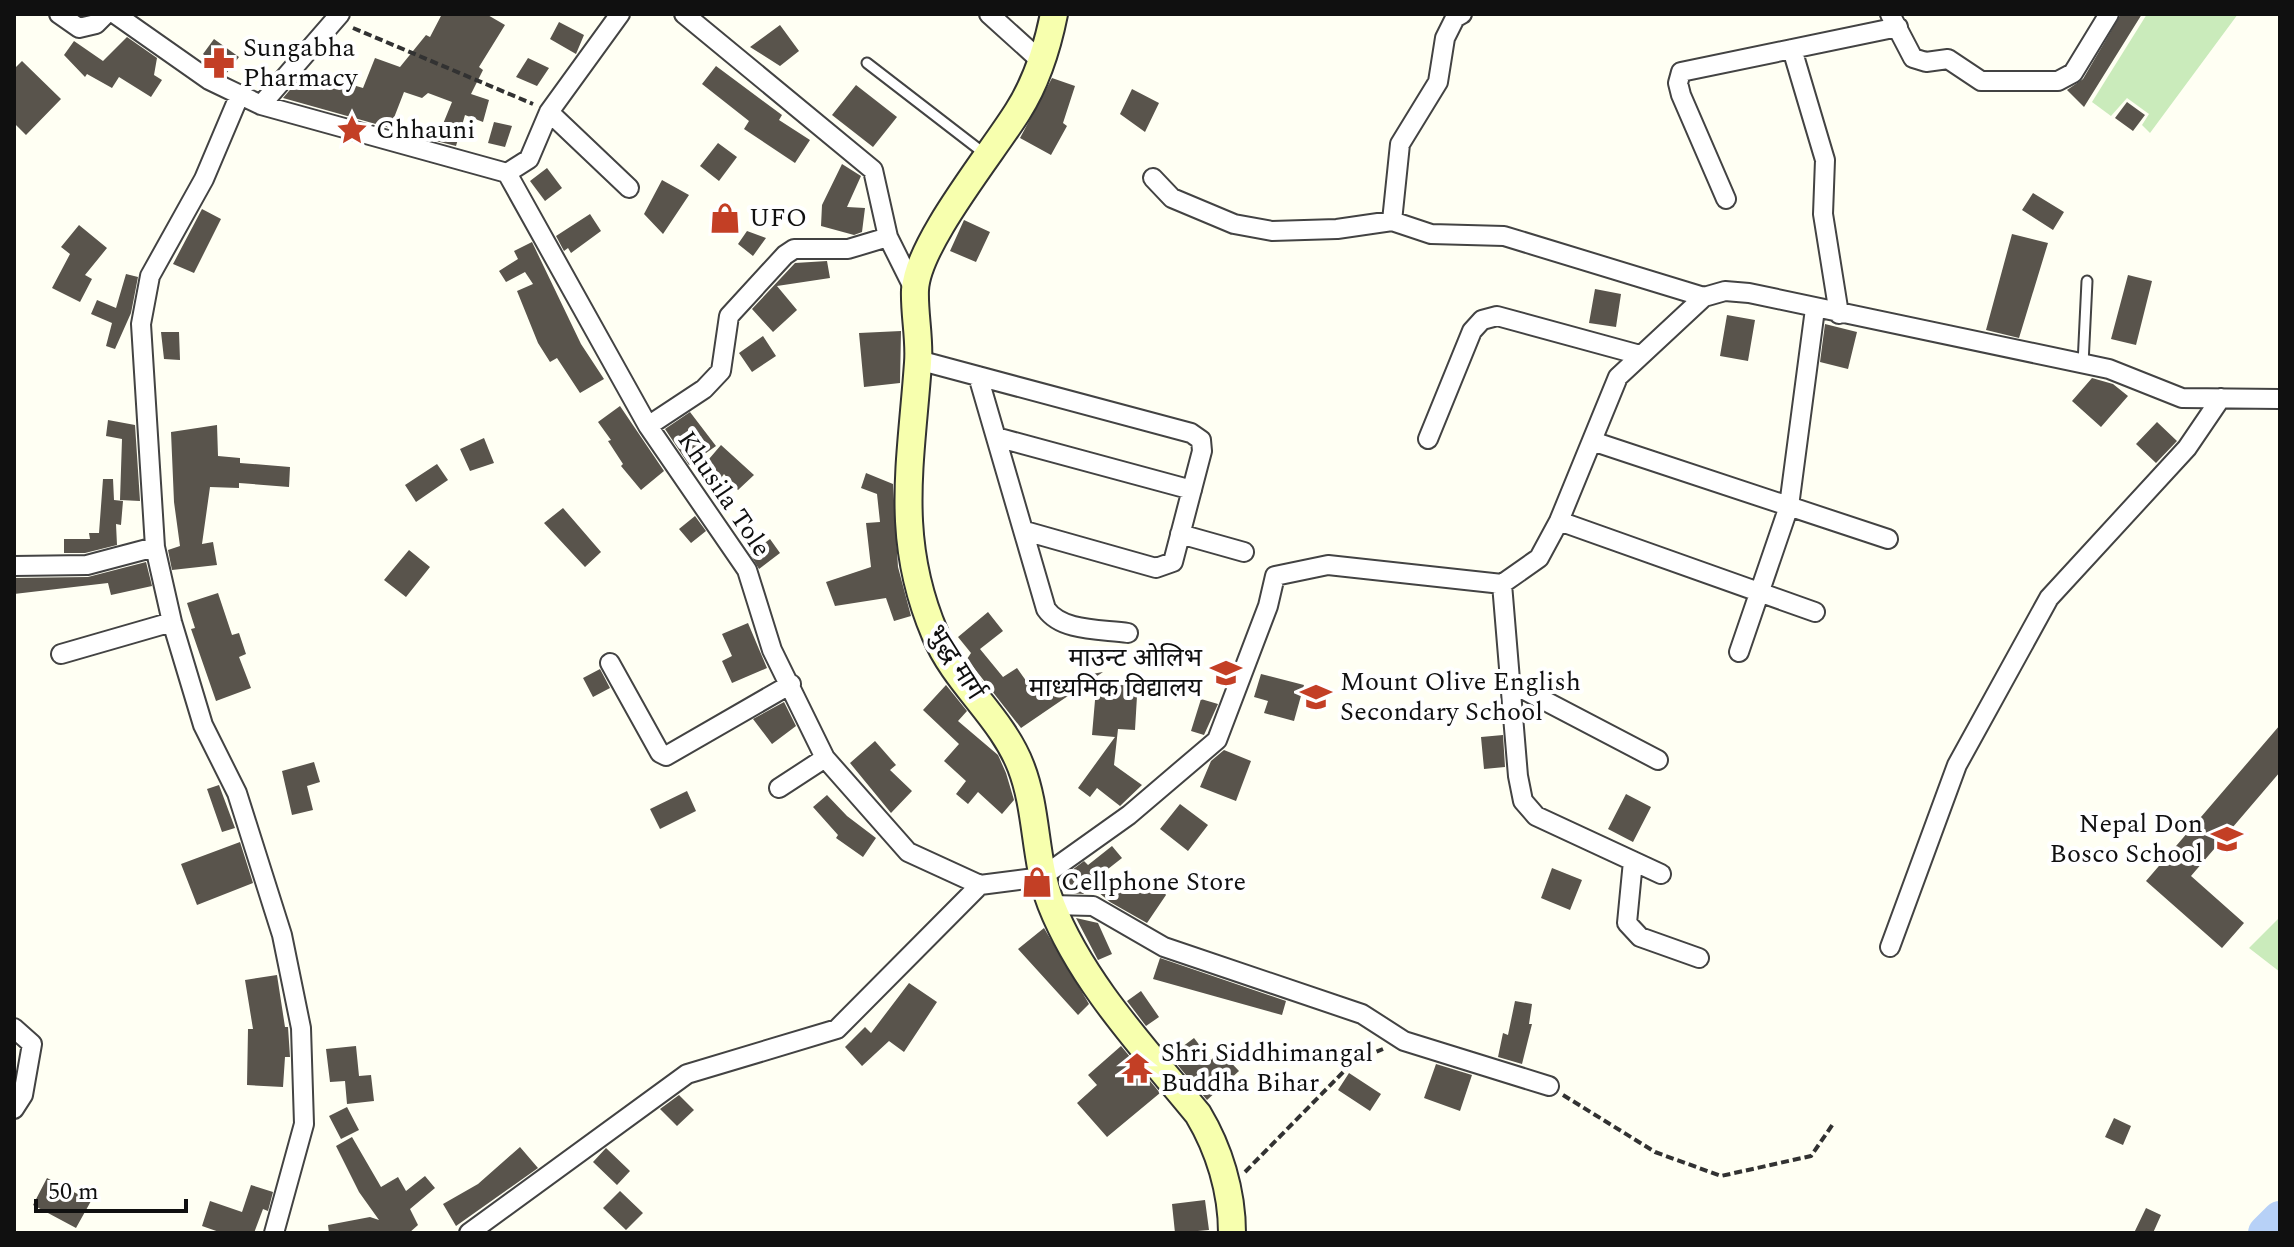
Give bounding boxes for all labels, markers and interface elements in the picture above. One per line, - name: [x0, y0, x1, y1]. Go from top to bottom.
- place label: Sungabha Pharmacy: [243, 28, 359, 98]
- pharmacy icon: Sungabha Pharmacy: [202, 46, 236, 80]
- place label: Chhauni: [376, 110, 475, 150]
- place icon: Chhauni: [335, 113, 369, 147]
- place label: UFO: [749, 198, 807, 238]
- shop icon: UFO: [708, 201, 742, 235]
- street label: Khusila Tole: [667, 423, 781, 565]
- street label: भुद्ध मार्ग: [917, 616, 995, 708]
- place label: माउन्ट ओलिभ माध्यमिक विद्यालय: [1029, 638, 1203, 708]
- school or university icon: माउन्ट ओलिभ माध्यमिक विद्यालय: [1209, 656, 1243, 690]
- place label: Mount Olive English Secondary School: [1340, 662, 1581, 732]
- school or university icon: Mount Olive English Secondary School: [1299, 680, 1333, 714]
- place label: Nepal Don Bosco School: [2050, 804, 2203, 874]
- school or university icon: Nepal Don Bosco School: [2210, 822, 2244, 856]
- place label: Cellphone Store: [1061, 862, 1246, 902]
- shop icon: Cellphone Store: [1020, 865, 1054, 899]
- place label: Shri Siddhimangal Buddha Bihar: [1161, 1033, 1373, 1103]
- temple icon: Shri Siddhimangal Buddha Bihar: [1120, 1051, 1154, 1085]
- scale bar: [36, 1163, 186, 1213]
- text: 50 m: [48, 1174, 99, 1210]

